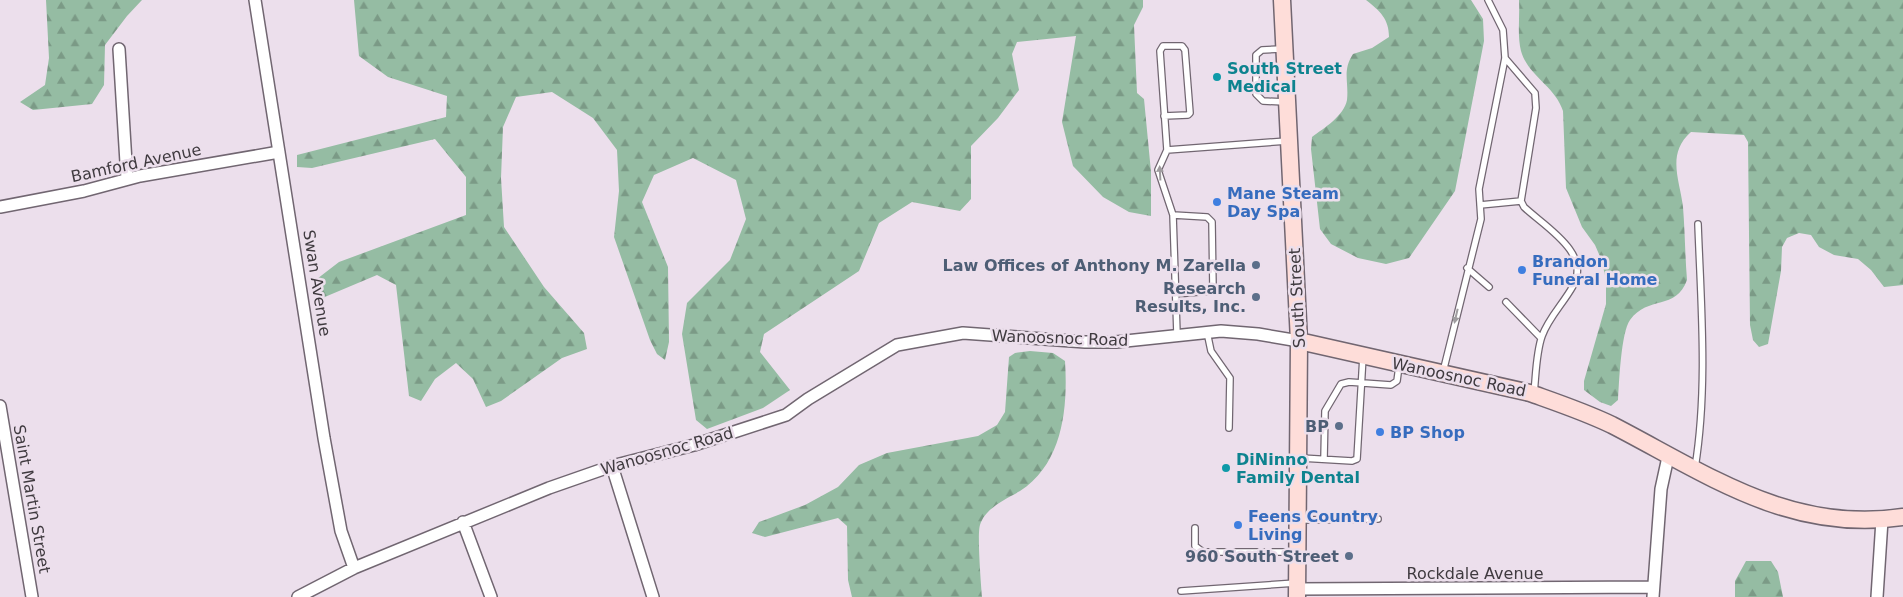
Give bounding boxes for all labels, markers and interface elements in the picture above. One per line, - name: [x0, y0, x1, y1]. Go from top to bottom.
- place label: South Street Medical: [1227, 59, 1342, 96]
- marker: South Street Medical: [1211, 71, 1223, 83]
- street label: Bamford Avenue: [69, 140, 203, 186]
- one-way arrow: [1156, 164, 1164, 180]
- place label: Mane Steam Day Spa: [1227, 184, 1339, 221]
- marker: Mane Steam Day Spa: [1211, 196, 1223, 208]
- street label: Swan Avenue: [299, 228, 335, 338]
- street label: South Street: [1285, 247, 1309, 349]
- place label: Brandon Funeral Home: [1532, 252, 1658, 289]
- place label: Law Offices of Anthony M. Zarella: [943, 256, 1246, 275]
- marker: Law Offices of Anthony M. Zarella: [1250, 259, 1262, 271]
- marker: Brandon Funeral Home: [1516, 264, 1528, 276]
- place label: Research Results, Inc.: [1135, 279, 1246, 316]
- marker: Research Results, Inc.: [1250, 291, 1262, 303]
- one-way arrow: [1452, 308, 1460, 323]
- street label: Wanoosnoc Road: [991, 326, 1129, 350]
- street label: Wanoosnoc Road: [1390, 354, 1528, 400]
- place label: BP: [1305, 417, 1329, 436]
- marker: BP: [1333, 420, 1345, 432]
- street label: Saint Martin Street: [10, 423, 54, 575]
- street label: Wanoosnoc Road: [599, 423, 735, 479]
- place label: BP Shop: [1390, 423, 1465, 442]
- marker: BP Shop: [1374, 426, 1386, 438]
- place label: DiNinno Family Dental: [1236, 450, 1360, 487]
- marker: DiNinno Family Dental: [1220, 462, 1232, 474]
- place label: Feens Country Living: [1248, 507, 1379, 544]
- marker: Feens Country Living: [1232, 519, 1244, 531]
- place label: 960 South Street: [1185, 547, 1339, 566]
- marker: 960 South Street: [1343, 550, 1355, 562]
- street label: Rockdale Avenue: [1406, 564, 1544, 583]

